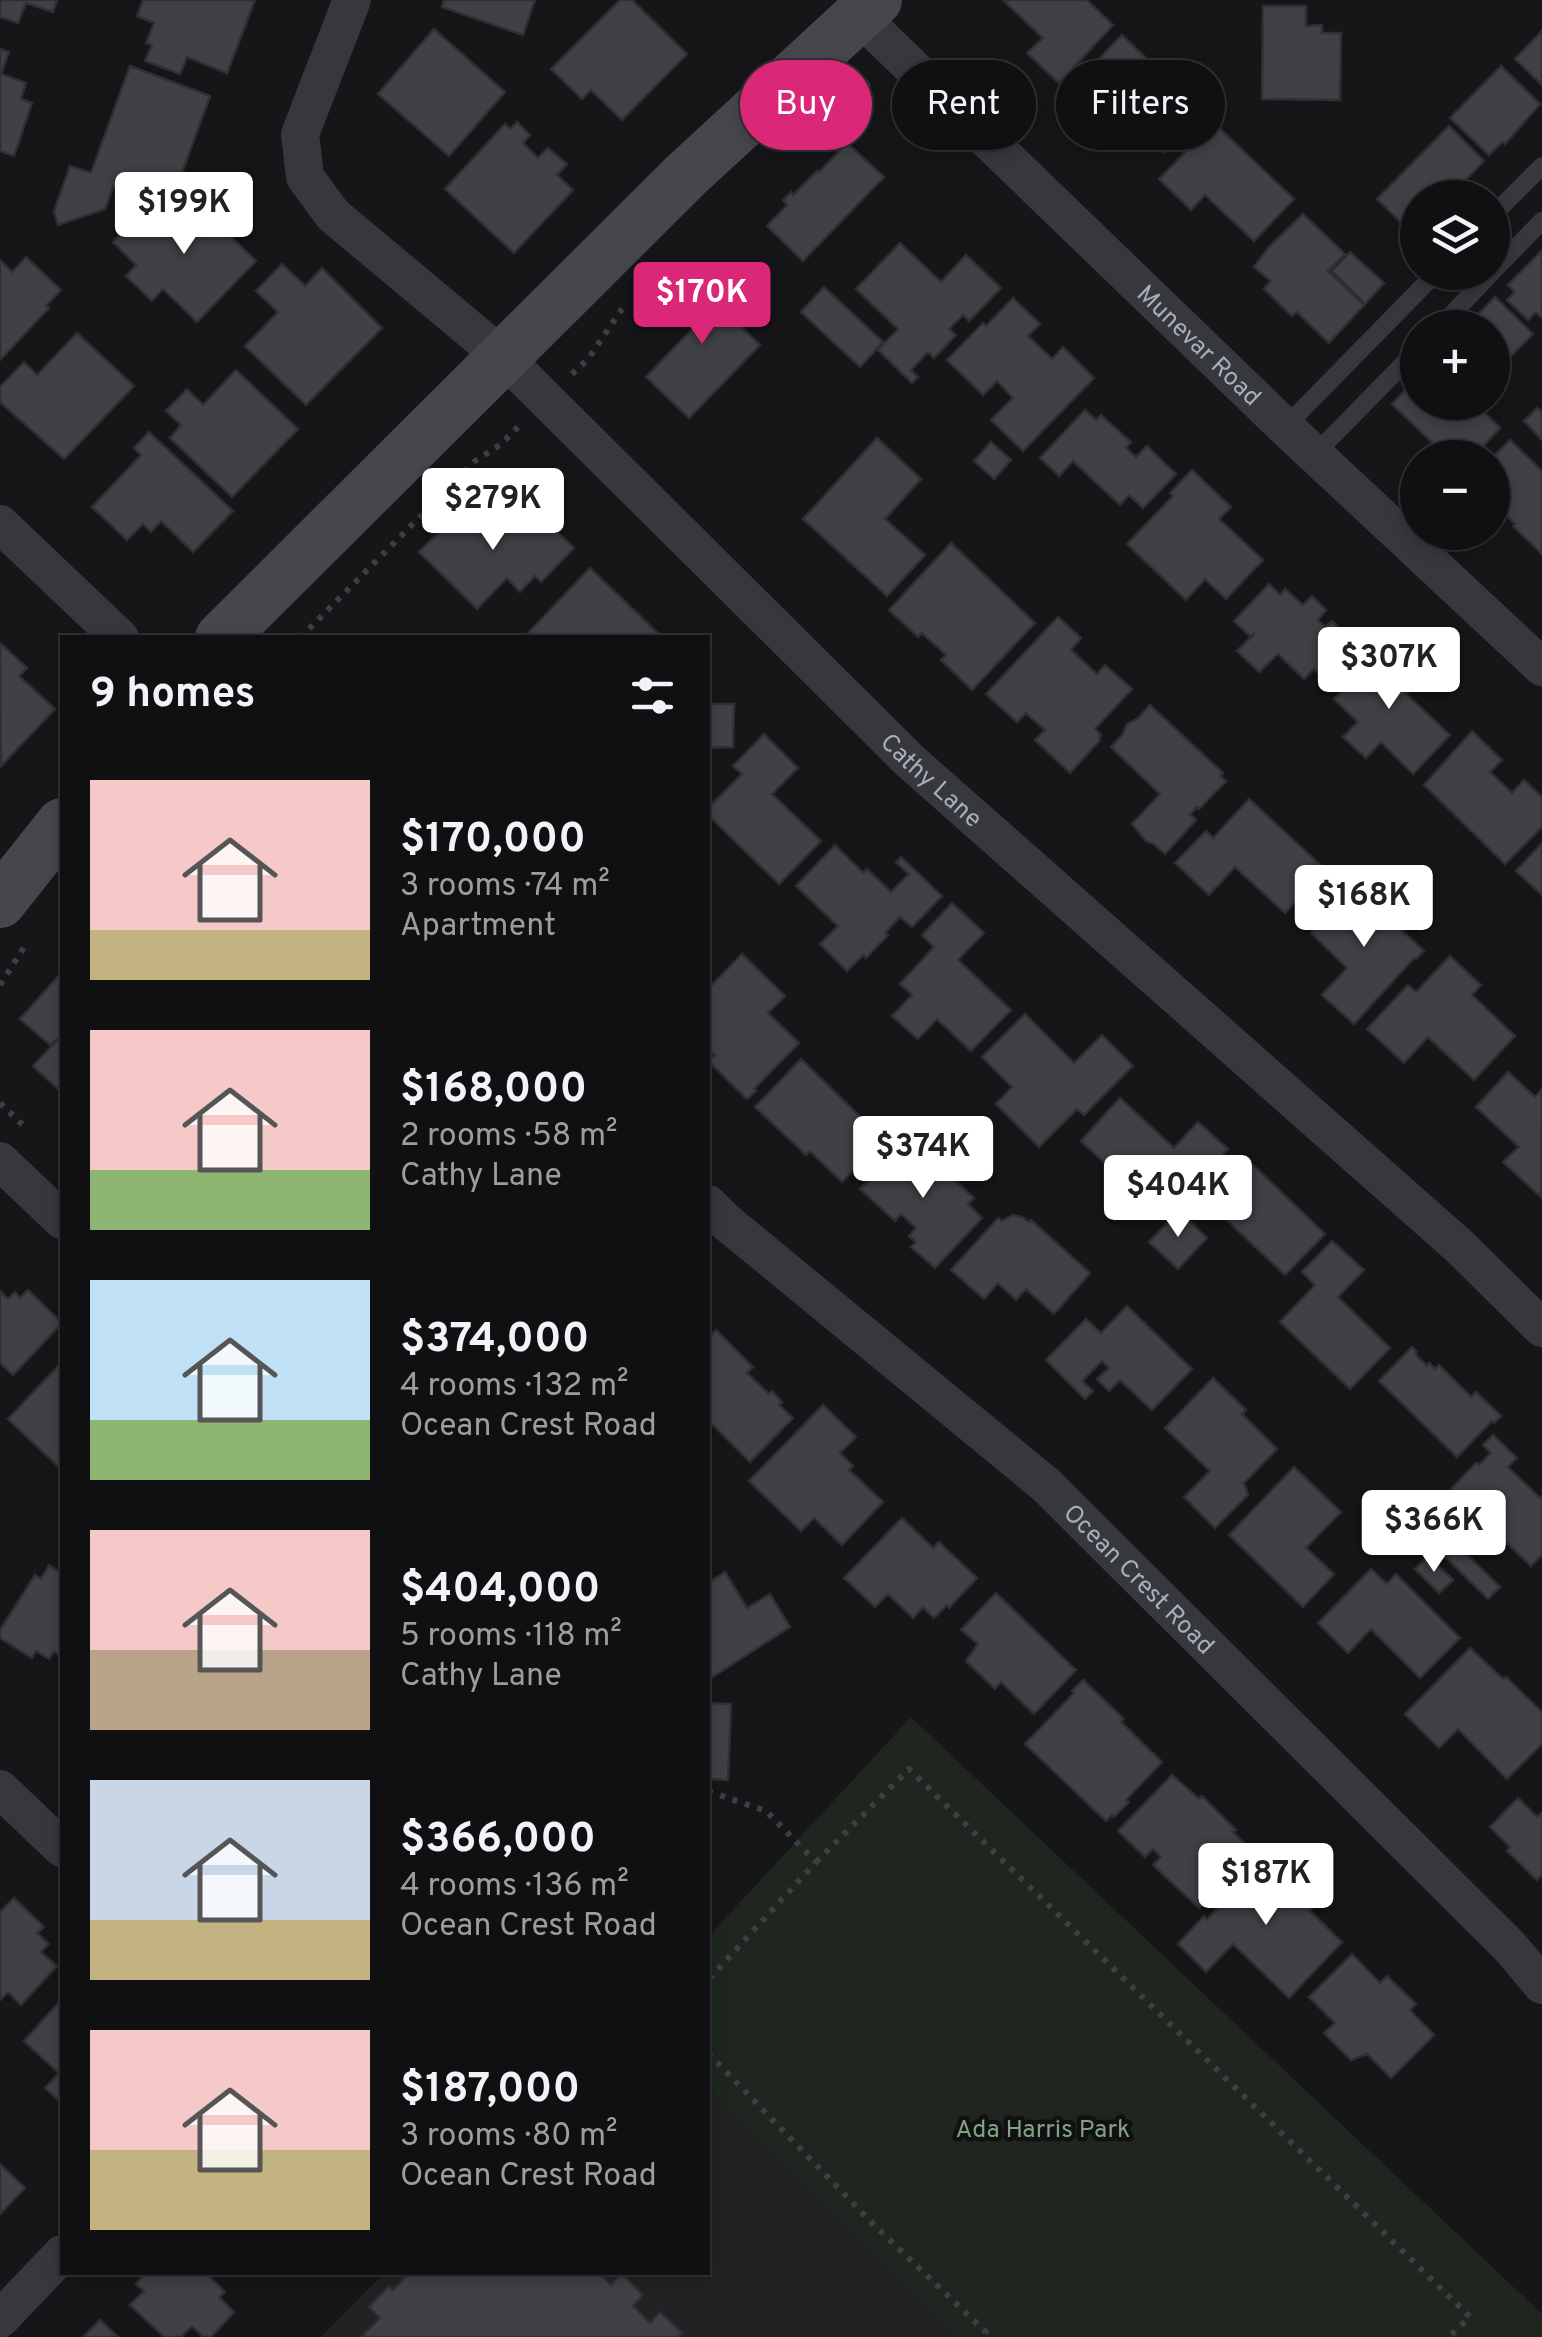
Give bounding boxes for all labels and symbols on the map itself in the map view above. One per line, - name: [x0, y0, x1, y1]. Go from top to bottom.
- pin: $199K: [114, 172, 254, 257]
- pin: $170K: [632, 262, 772, 347]
- street label: Munevar Road: [1129, 279, 1267, 414]
- pin: $279K: [423, 468, 563, 553]
- pin: $307K: [1319, 627, 1459, 712]
- street label: Cathy Lane: [872, 728, 988, 836]
- pin: $168K: [1294, 865, 1434, 950]
- pin: $374K: [853, 1116, 993, 1201]
- pin: $404K: [1108, 1155, 1248, 1240]
- pin: $366K: [1364, 1490, 1504, 1575]
- street label: Ocean Crest Road: [1055, 1498, 1220, 1663]
- pin: $187K: [1196, 1843, 1336, 1928]
- park label: Ada Harris Park: [956, 2115, 1130, 2147]

